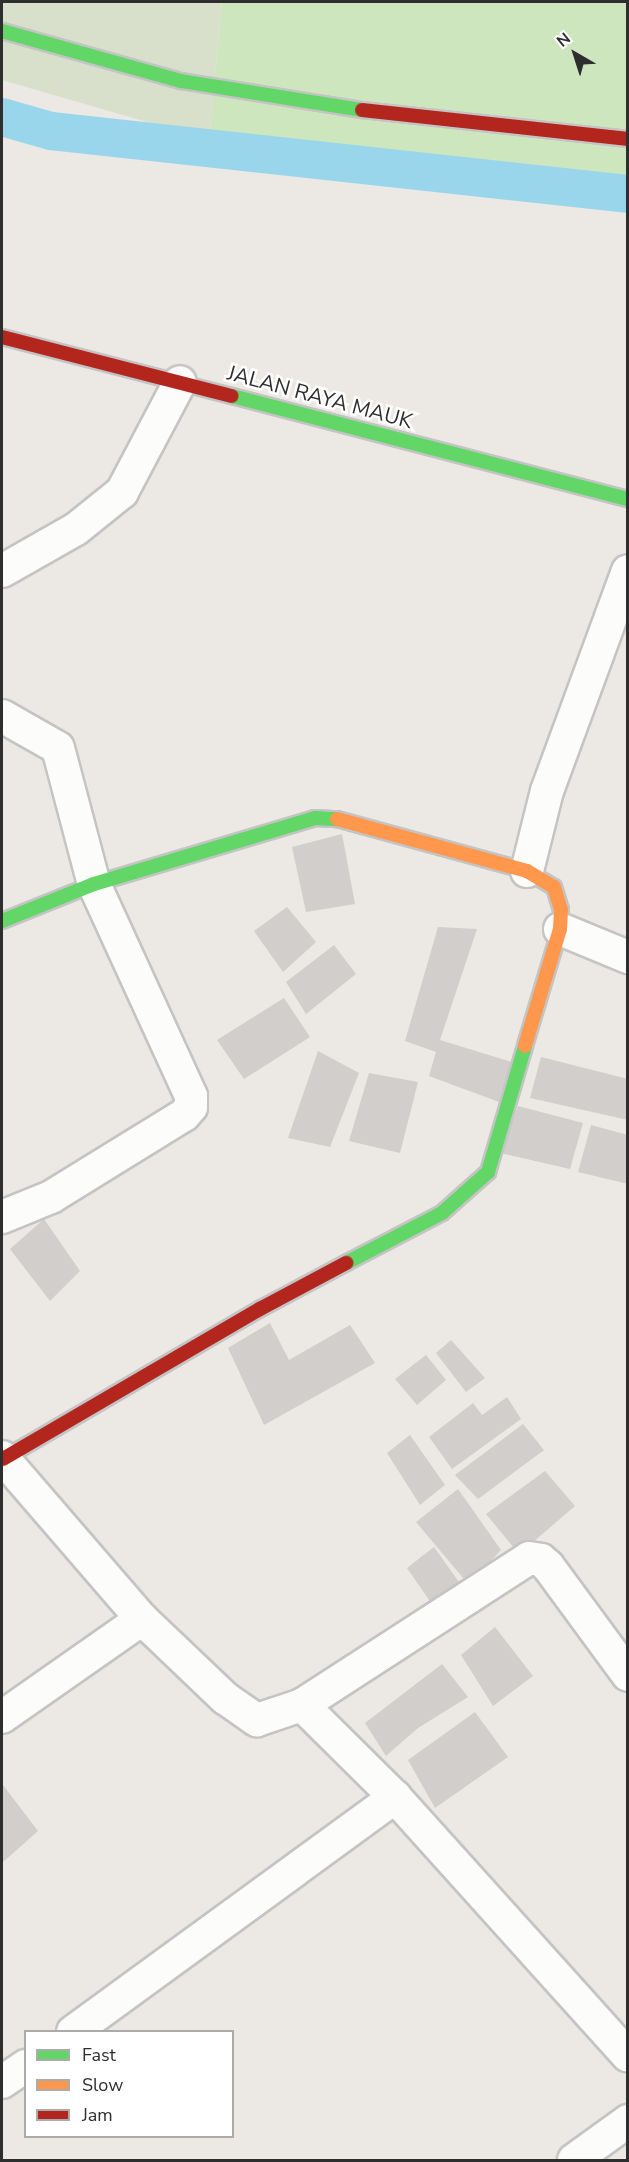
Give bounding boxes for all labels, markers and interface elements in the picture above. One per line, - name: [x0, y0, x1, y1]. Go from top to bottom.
- north arrow: [545, 24, 605, 84]
- text: N: [552, 28, 575, 52]
- street label: JALAN RAYA MAUK: [225, 360, 415, 434]
- legend: [24, 2030, 234, 2138]
- text: Fast: [82, 2043, 116, 2067]
- text: Slow: [82, 2073, 123, 2097]
- text: Jam: [82, 2103, 113, 2127]

